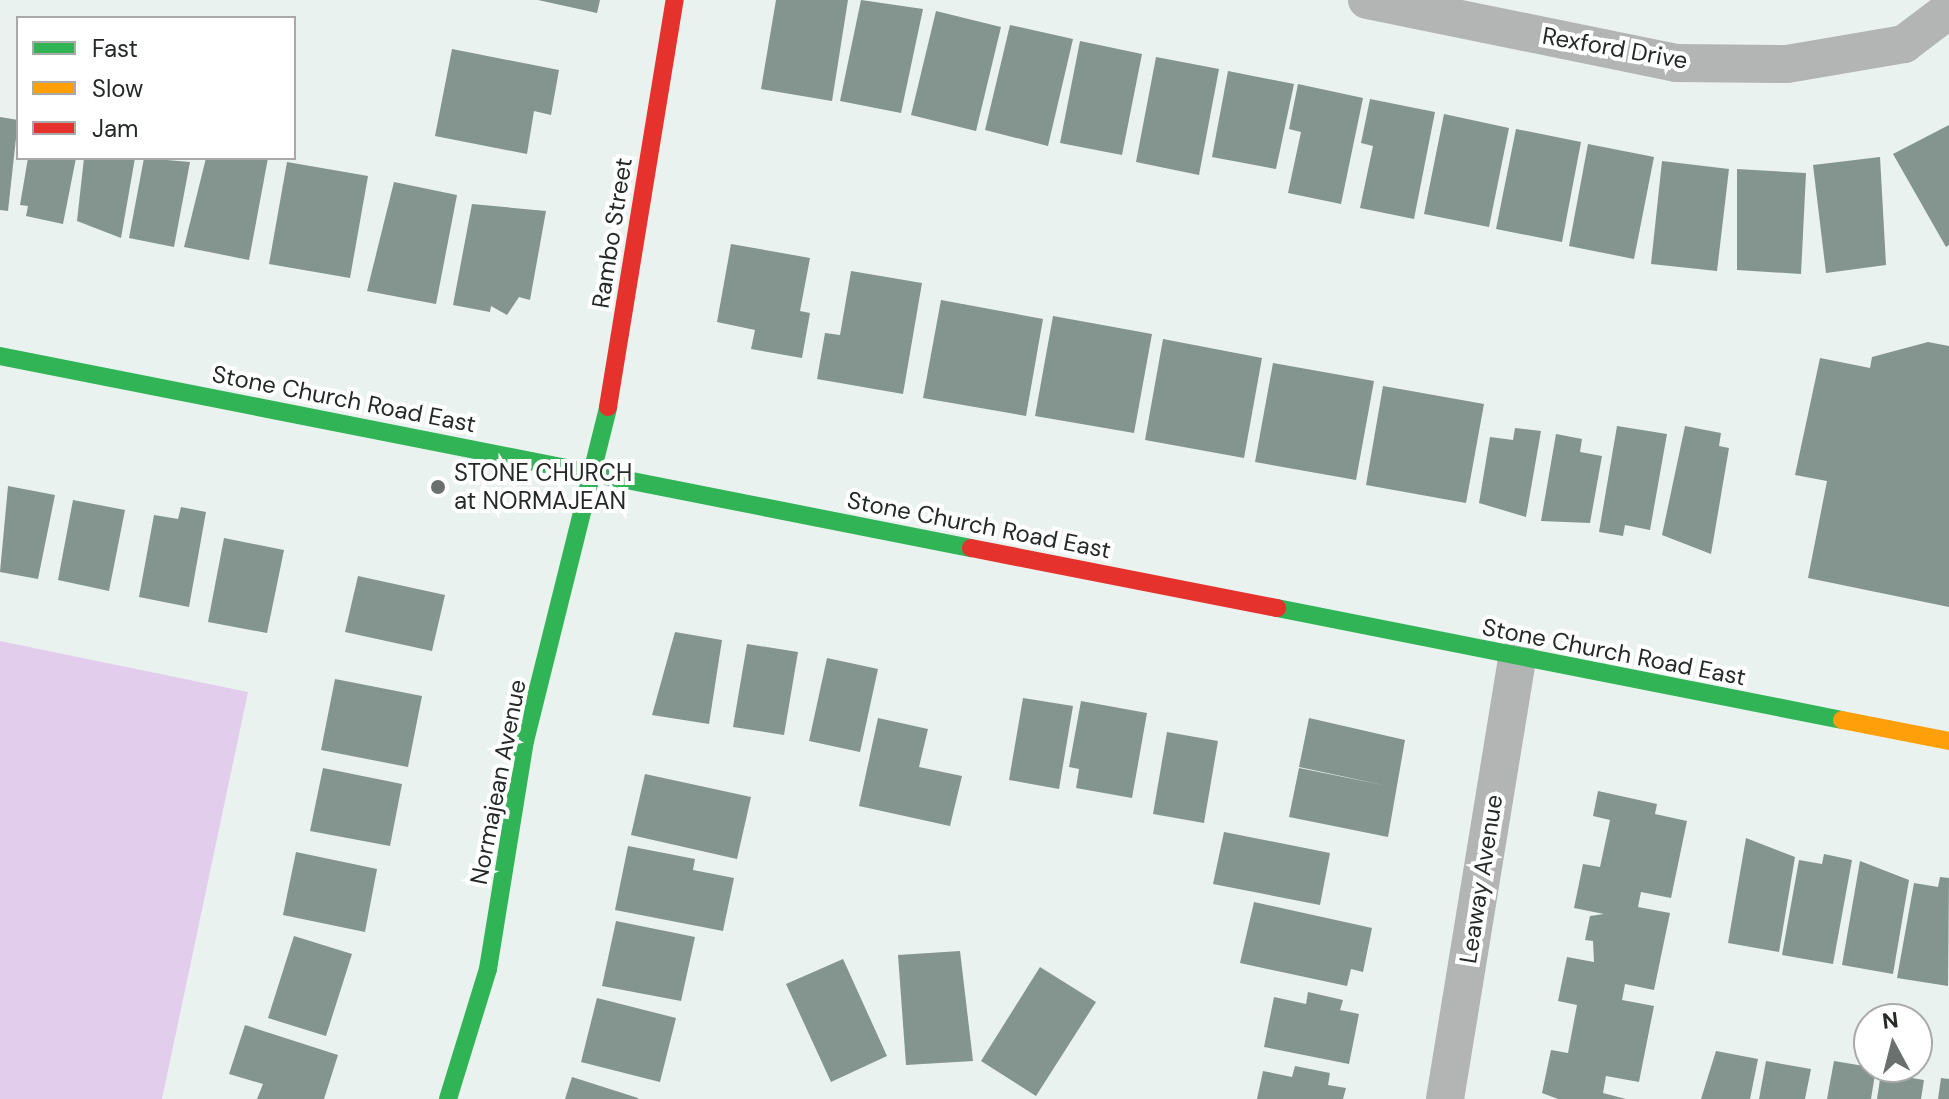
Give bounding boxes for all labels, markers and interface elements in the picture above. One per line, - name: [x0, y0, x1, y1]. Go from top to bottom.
- legend: [16, 16, 296, 160]
- street label: Rexford Drive: [1540, 21, 1690, 75]
- text: Fast: [92, 33, 138, 64]
- text: Slow: [92, 73, 143, 104]
- text: Jam: [92, 113, 138, 144]
- street label: Rambo Street: [586, 156, 638, 310]
- street label: Stone Church Road East: [210, 359, 478, 439]
- place label: STONE CHURCH at NORMAJEAN: [454, 459, 632, 515]
- marker: STONE CHURCH at NORMAJEAN: [429, 478, 447, 496]
- street label: Stone Church Road East: [845, 485, 1113, 565]
- street label: Stone Church Road East: [1480, 612, 1748, 692]
- street label: Normajean Avenue: [464, 677, 532, 887]
- street label: Leaway Avenue: [1453, 793, 1509, 965]
- north arrow: [1853, 1003, 1933, 1083]
- text: N: [1881, 1005, 1900, 1036]

